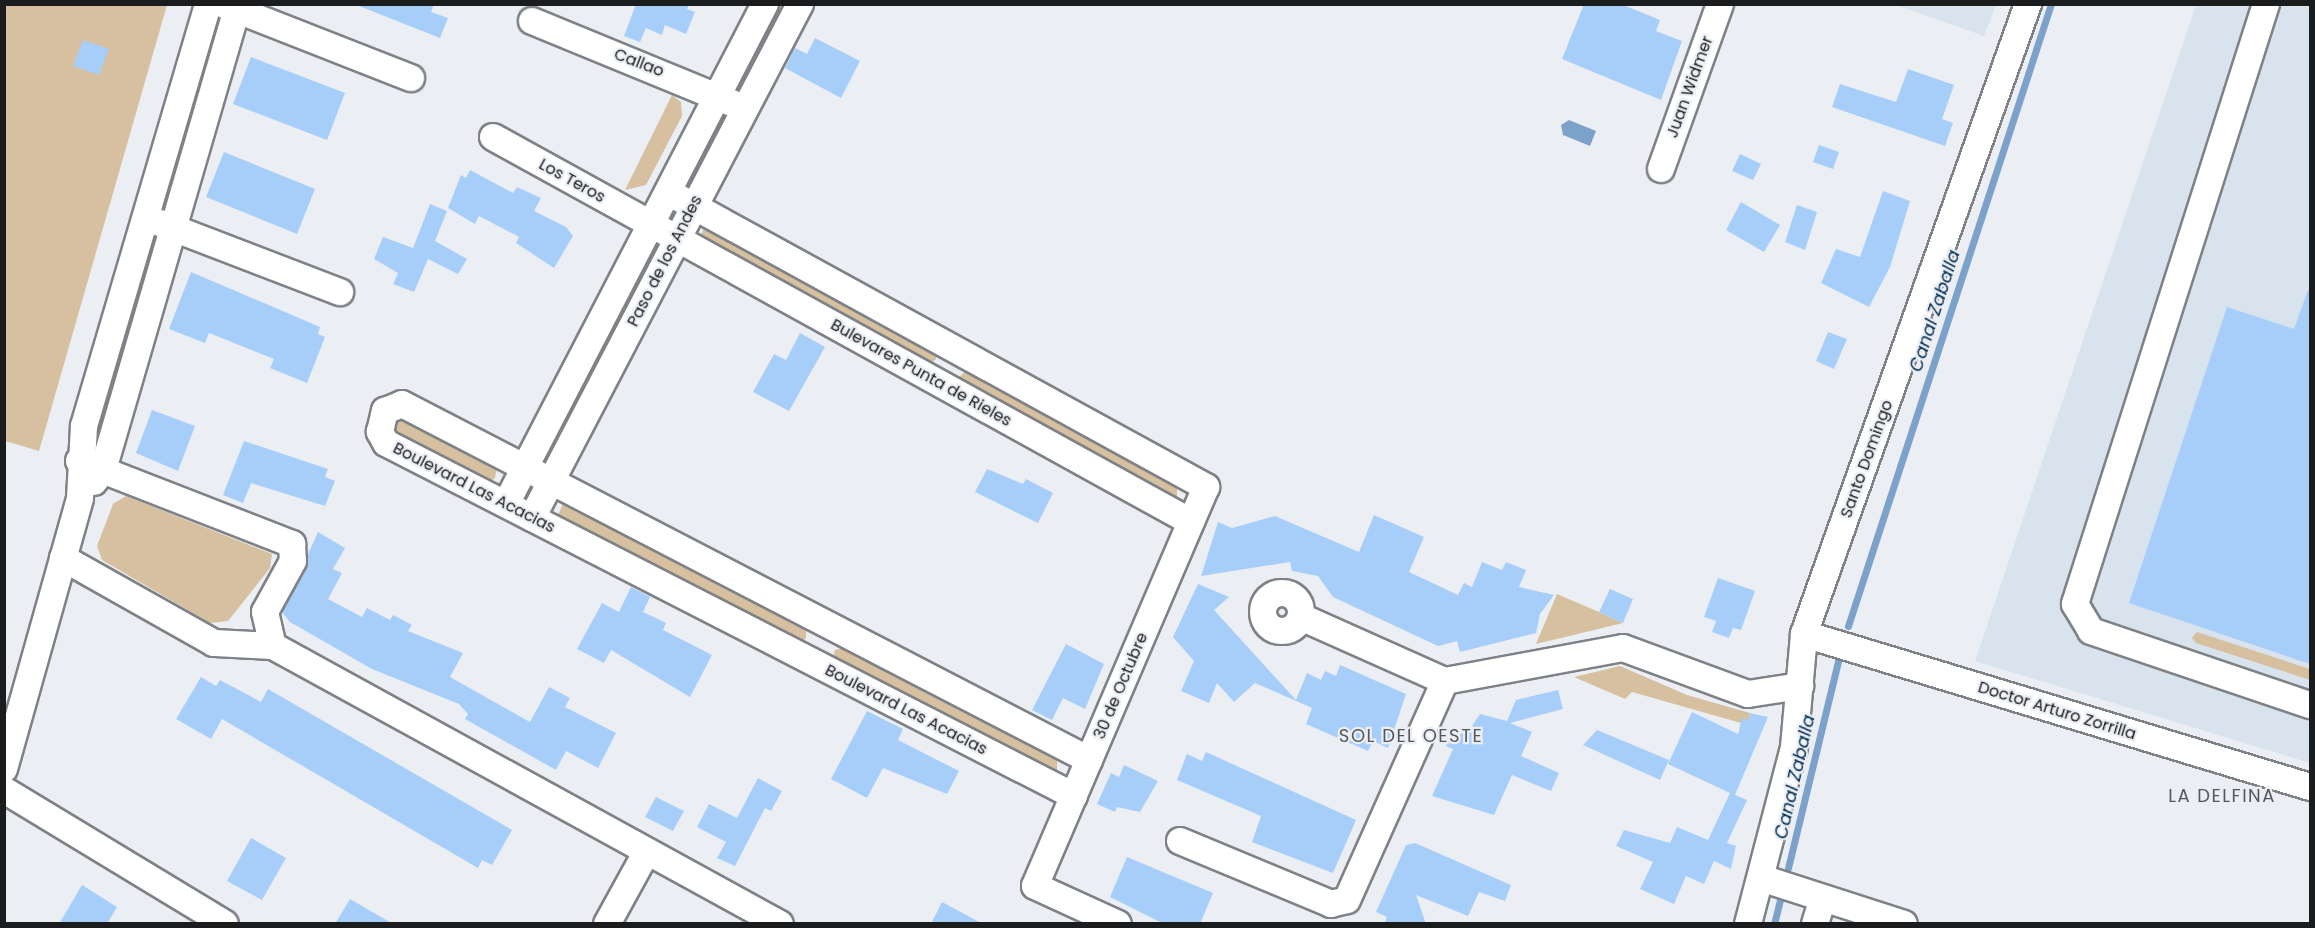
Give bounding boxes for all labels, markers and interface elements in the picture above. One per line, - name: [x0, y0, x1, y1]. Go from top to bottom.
- street label: Juan Widmer: [1663, 34, 1717, 140]
- street label: Callao: [611, 45, 667, 81]
- street label: Los Teros: [535, 155, 609, 207]
- street label: Paso de los Andes: [624, 192, 706, 330]
- water label: Canal Zaballa: [1905, 247, 1965, 375]
- street label: Bulevares Punta de Rieles: [827, 315, 1015, 431]
- street label: Santo Domingo: [1837, 397, 1897, 521]
- street label: Boulevard Las Acacias: [390, 439, 558, 537]
- street label: 30 de Octubre: [1090, 630, 1152, 742]
- street label: Boulevard Las Acacias: [822, 661, 990, 759]
- street label: Doctor Arturo Zorrilla: [1976, 678, 2138, 744]
- water label: Canal Zaballa: [1770, 713, 1820, 841]
- district label: SOL DEL OESTE: [1339, 725, 1483, 747]
- district label: LA DELFINA: [2168, 785, 2276, 807]

